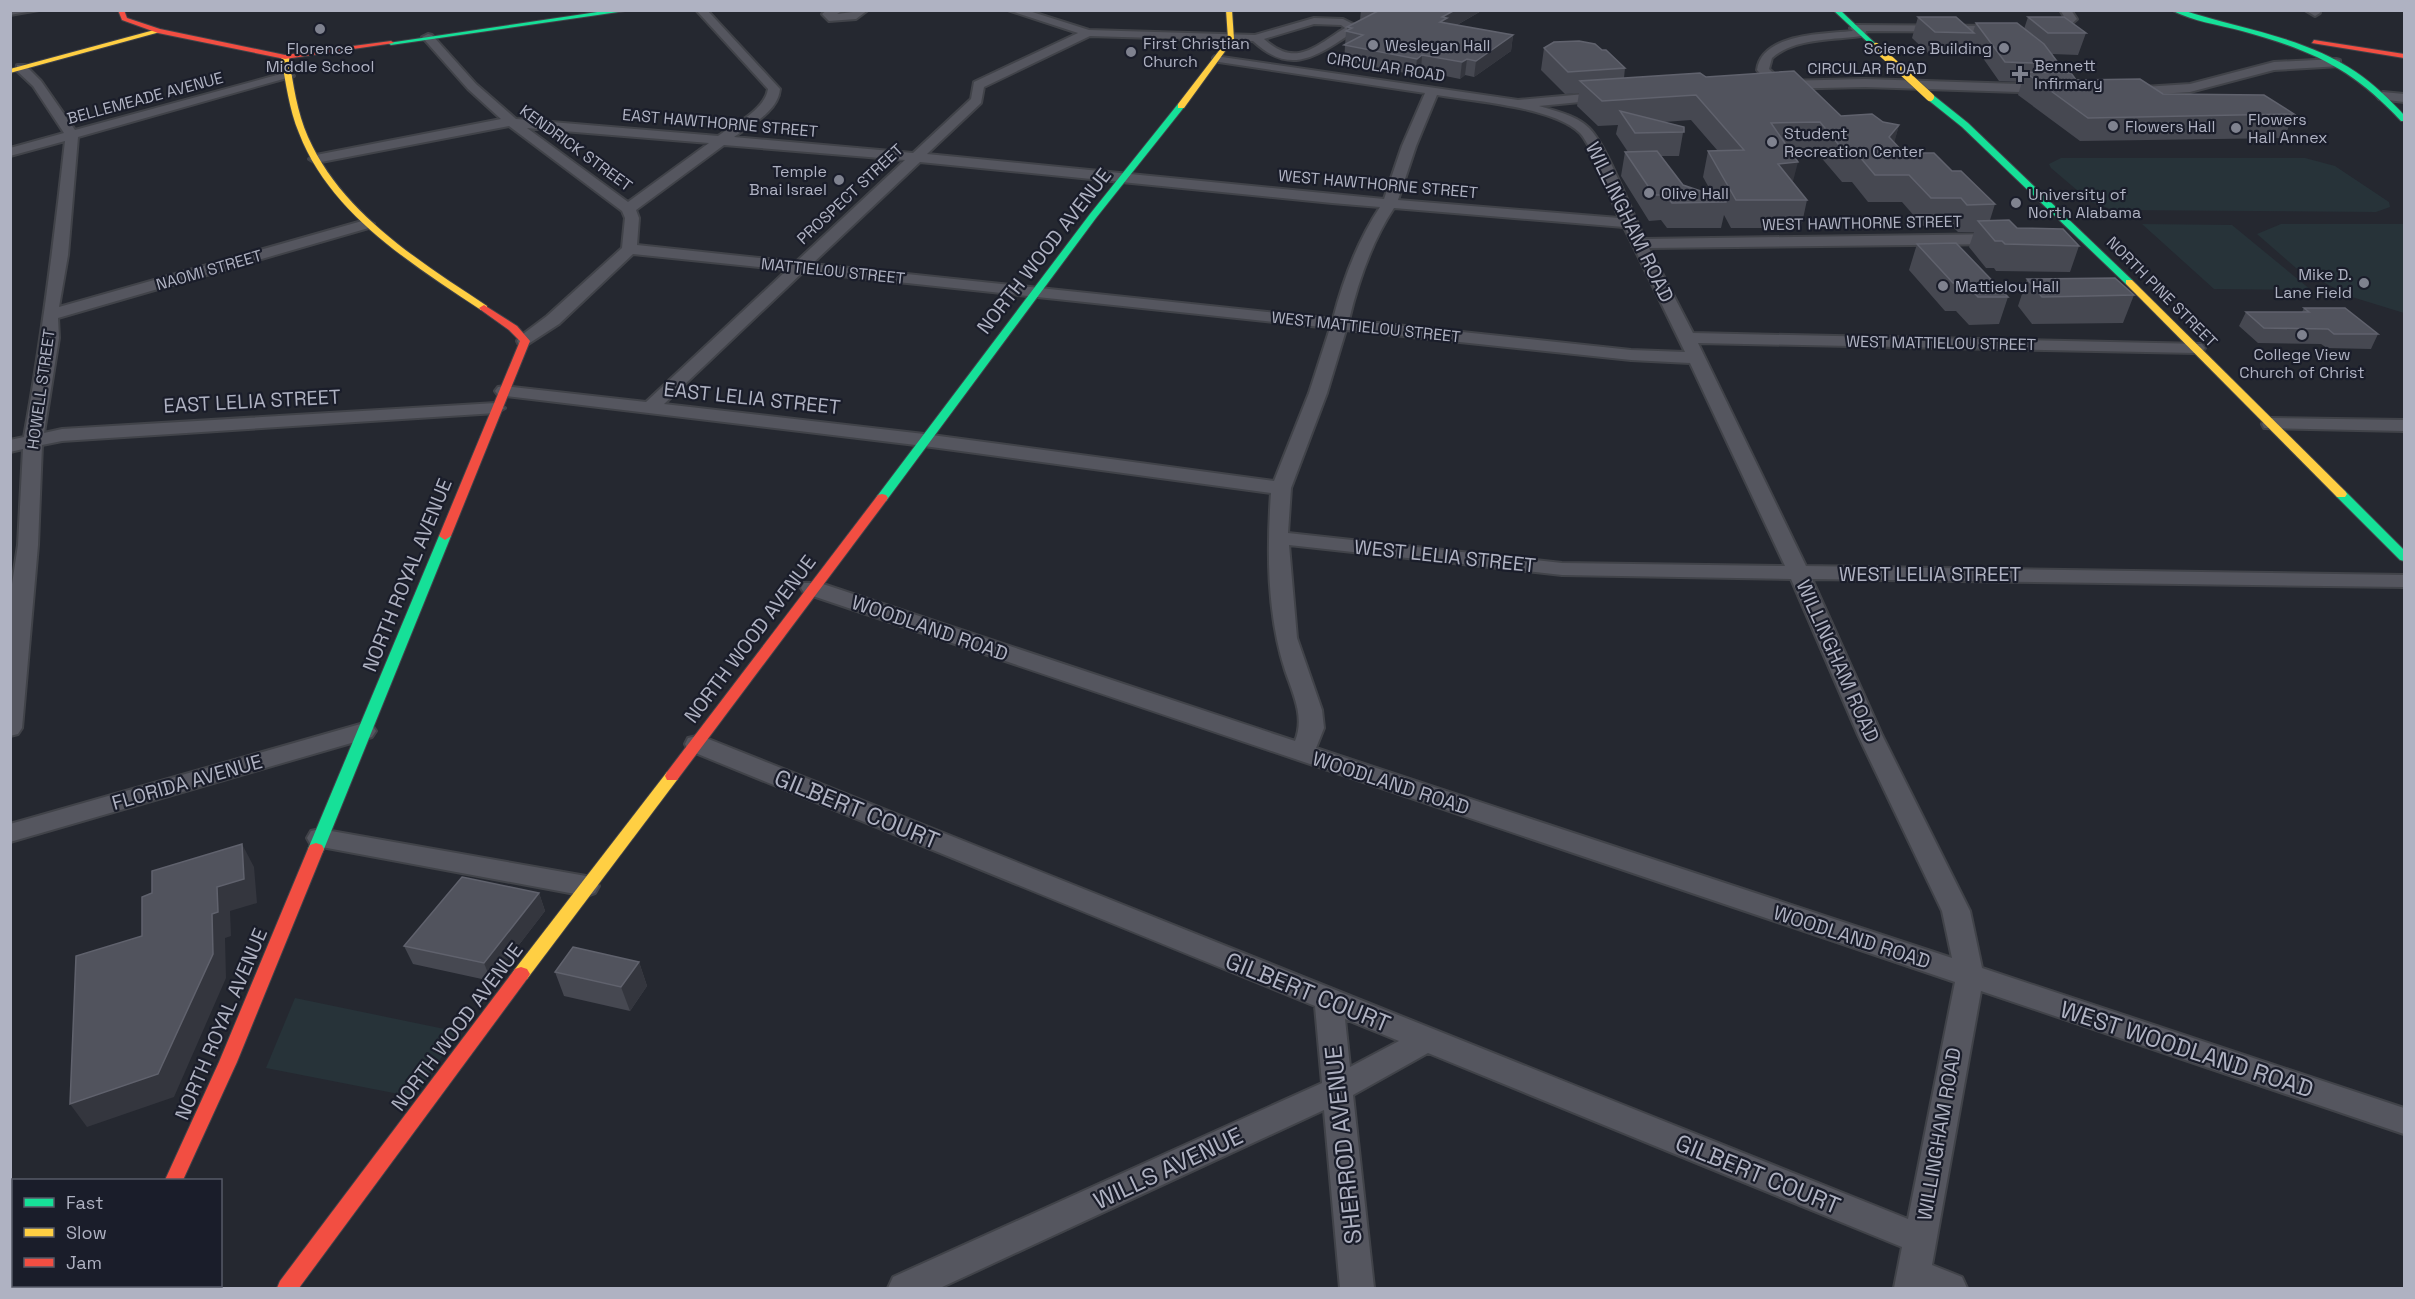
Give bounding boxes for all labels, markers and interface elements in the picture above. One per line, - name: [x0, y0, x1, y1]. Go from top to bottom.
- marker: Florence Middle School: [313, 22, 327, 36]
- place label: First Christian Church: [1143, 33, 1250, 72]
- place label: Wesleyan Hall: [1385, 35, 1491, 56]
- place label: Florence Middle School: [266, 38, 374, 77]
- marker: Wesleyan Hall: [1366, 38, 1380, 52]
- place label: Science Building: [1864, 38, 1992, 59]
- marker: Science Building: [1997, 41, 2011, 55]
- marker: First Christian Church: [1124, 45, 1138, 59]
- street label: CIRCULAR ROAD: [1325, 47, 1447, 87]
- place label: Bennett Infirmary: [2034, 55, 2103, 94]
- street label: CIRCULAR ROAD: [1807, 58, 1927, 79]
- marker: Bennett Infirmary: [2011, 65, 2029, 83]
- street label: BELLEMEADE AVENUE: [65, 67, 225, 129]
- street label: KENDRICK STREET: [515, 100, 637, 196]
- street label: EAST HAWTHORNE STREET: [621, 104, 819, 142]
- place label: Flowers Hall Annex: [2248, 109, 2328, 148]
- place label: Flowers Hall: [2125, 116, 2215, 137]
- marker: Flowers Hall: [2106, 119, 2120, 133]
- marker: Flowers Hall Annex: [2229, 121, 2243, 135]
- place label: Student Recreation Center: [1784, 123, 1924, 162]
- marker: Student Recreation Center: [1765, 135, 1779, 149]
- street label: WILLINGHAM ROAD: [1580, 137, 1680, 307]
- street label: PROSPECT STREET: [792, 139, 908, 249]
- place label: Temple Bnai Israel: [749, 161, 827, 200]
- street label: NORTH WOOD AVENUE: [971, 163, 1117, 339]
- street label: WEST HAWTHORNE STREET: [1277, 165, 1479, 203]
- marker: Temple Bnai Israel: [832, 173, 846, 187]
- place label: Olive Hall: [1661, 183, 1729, 204]
- place label: University of North Alabama: [2028, 184, 2141, 223]
- marker: Olive Hall: [1642, 186, 1656, 200]
- marker: University of North Alabama: [2009, 196, 2023, 210]
- street label: WEST HAWTHORNE STREET: [1762, 211, 1962, 235]
- street label: NORTH PINE STREET: [2102, 232, 2222, 352]
- street label: NAOMI STREET: [154, 245, 264, 295]
- street label: MATTIELOU STREET: [760, 253, 906, 289]
- place label: Mike D. Lane Field: [2274, 264, 2352, 303]
- place label: Mattielou Hall: [1955, 276, 2059, 297]
- marker: Mike D. Lane Field: [2357, 276, 2371, 290]
- marker: Mattielou Hall: [1936, 279, 1950, 293]
- street label: WEST MATTIELOU STREET: [1270, 307, 1462, 347]
- street label: HOWELL STREET: [22, 327, 60, 451]
- marker: College View Church of Christ: [2295, 328, 2309, 342]
- street label: WEST MATTIELOU STREET: [1846, 331, 2036, 355]
- place label: College View Church of Christ: [2239, 344, 2365, 383]
- street label: EAST LELIA STREET: [662, 376, 842, 420]
- street label: EAST LELIA STREET: [163, 383, 342, 419]
- street label: NORTH ROYAL AVENUE: [356, 475, 458, 675]
- street label: WEST LELIA STREET: [1353, 534, 1537, 578]
- street label: NORTH WOOD AVENUE: [678, 550, 822, 728]
- street label: WEST LELIA STREET: [1839, 561, 2022, 587]
- street label: WILLINGHAM ROAD: [1790, 576, 1886, 746]
- street label: WOODLAND ROAD: [848, 589, 1012, 667]
- street label: WOODLAND ROAD: [1309, 745, 1473, 821]
- street label: FLORIDA AVENUE: [109, 748, 265, 816]
- street label: GILBERT COURT: [770, 762, 944, 856]
- street label: WOODLAND ROAD: [1770, 899, 1934, 975]
- street label: NORTH ROYAL AVENUE: [169, 924, 273, 1124]
- street label: NORTH WOOD AVENUE: [385, 938, 529, 1116]
- street label: GILBERT COURT: [1221, 945, 1395, 1039]
- street label: WEST WOODLAND ROAD: [2056, 993, 2318, 1105]
- street label: SHERROD AVENUE: [1317, 1044, 1369, 1246]
- street label: WILLINGHAM ROAD: [1911, 1045, 1967, 1223]
- street label: WILLS AVENUE: [1088, 1120, 1248, 1216]
- street label: GILBERT COURT: [1671, 1127, 1845, 1221]
- legend: [12, 1179, 222, 1287]
- text: Fast: [66, 1191, 103, 1214]
- text: Slow: [66, 1221, 107, 1244]
- text: Jam: [66, 1251, 102, 1274]

